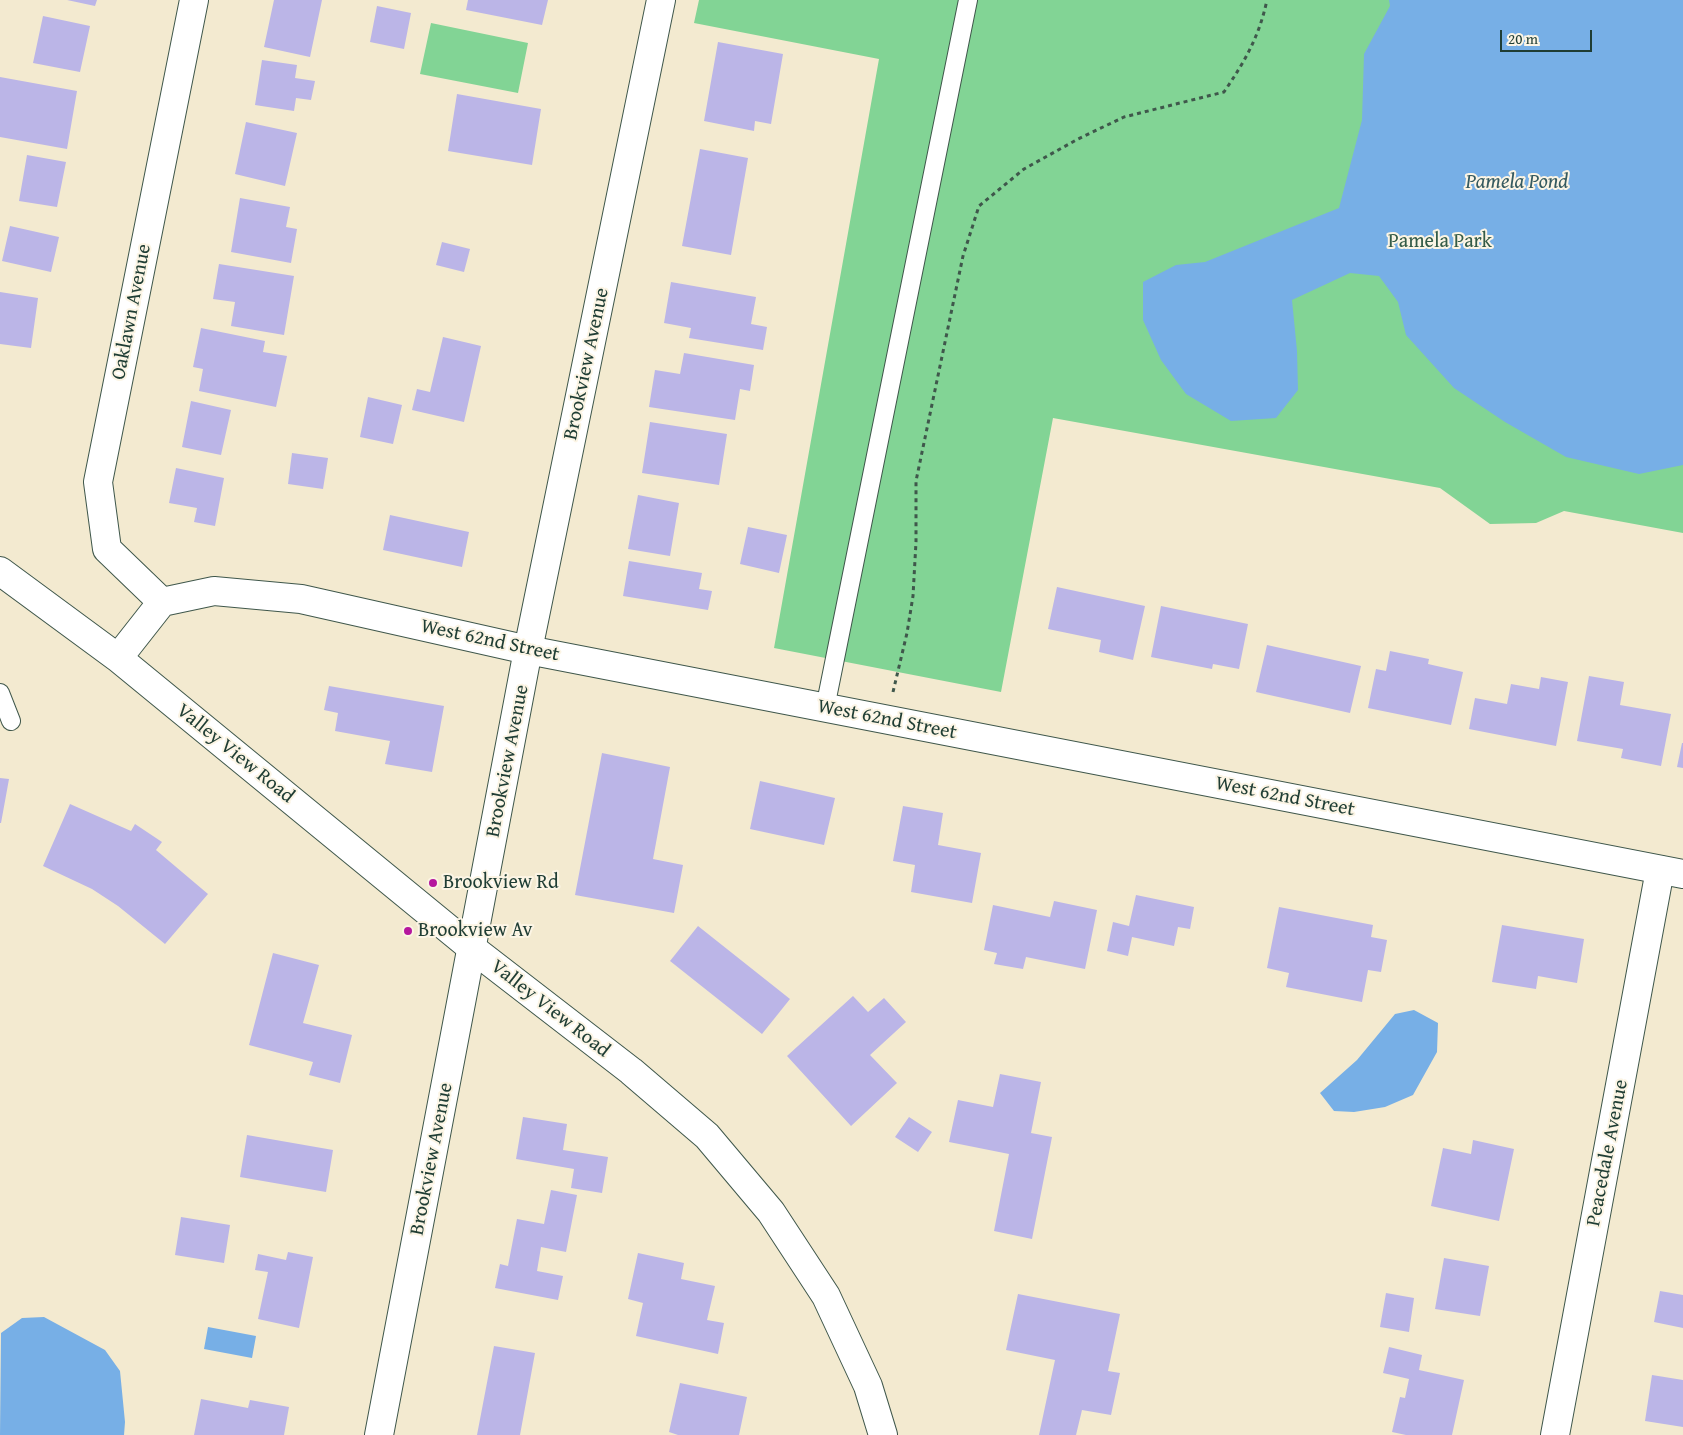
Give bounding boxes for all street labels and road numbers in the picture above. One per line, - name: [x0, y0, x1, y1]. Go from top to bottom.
- street label: Oaklawn Avenue: [107, 242, 157, 382]
- street label: Brookview Avenue: [559, 286, 615, 442]
- street label: West 62nd Street: [418, 615, 562, 667]
- street label: Brookview Avenue: [481, 683, 535, 839]
- street label: West 62nd Street: [815, 695, 959, 745]
- street label: Valley View Road: [171, 699, 299, 809]
- street label: West 62nd Street: [1213, 772, 1357, 822]
- street label: Valley View Road: [486, 955, 614, 1063]
- street label: Peacedale Avenue: [1582, 1078, 1634, 1228]
- street label: Brookview Avenue: [405, 1081, 459, 1237]

